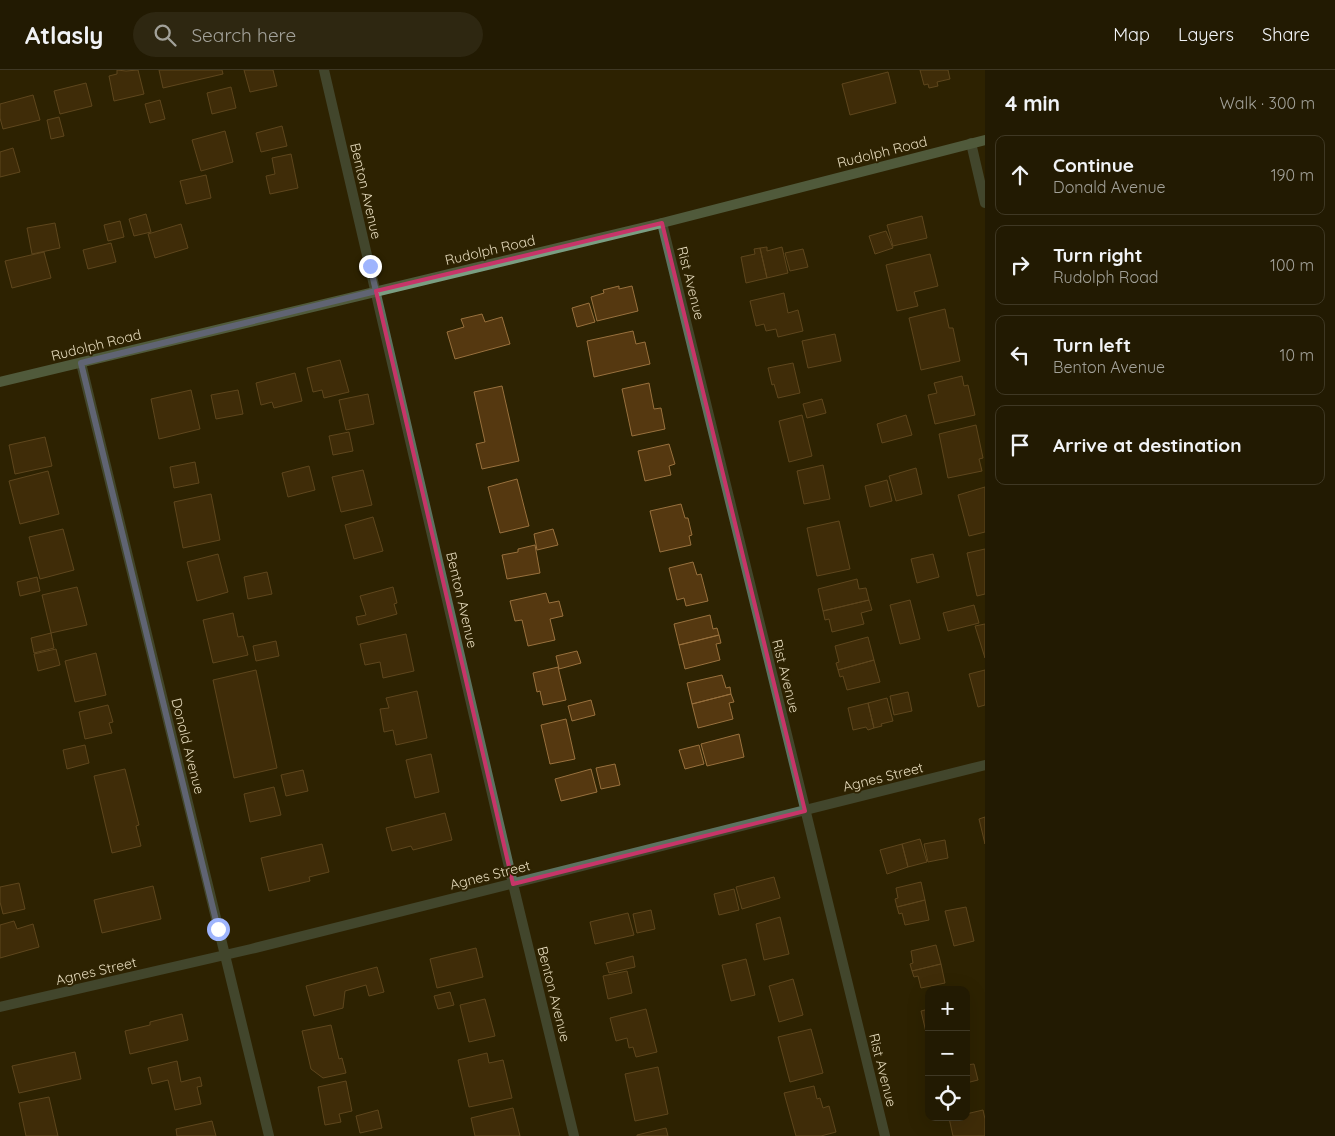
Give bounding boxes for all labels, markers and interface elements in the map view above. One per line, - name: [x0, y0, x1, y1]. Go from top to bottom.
- search box: [133, 12, 483, 57]
- text: Atlasly: [25, 20, 103, 50]
- icon: search: [151, 21, 179, 49]
- text: Search here: [191, 23, 296, 47]
- text: Map: [1113, 23, 1150, 46]
- text: Layers: [1178, 23, 1234, 46]
- text: Share: [1262, 23, 1310, 46]
- text: 4 min: [1005, 90, 1060, 116]
- text: Walk · 300 m: [1220, 93, 1315, 113]
- street label: Rudolph Road: [835, 132, 929, 172]
- street label: Benton Avenue: [346, 141, 386, 241]
- text: Continue: [1053, 153, 1134, 177]
- icon: ahead: [1006, 161, 1034, 189]
- text: 190 m: [1271, 165, 1314, 185]
- text: Donald Avenue: [1053, 177, 1166, 197]
- street label: Rudolph Road: [443, 231, 537, 269]
- text: Turn right: [1053, 243, 1142, 267]
- street label: Rist Avenue: [673, 244, 709, 322]
- icon: right: [1006, 251, 1034, 279]
- route end: [359, 255, 382, 278]
- text: 100 m: [1270, 255, 1314, 275]
- text: Rudolph Road: [1053, 267, 1159, 287]
- street label: Rudolph Road: [49, 325, 143, 365]
- text: Turn left: [1053, 333, 1131, 357]
- icon: left: [1006, 341, 1034, 369]
- text: 10 m: [1280, 345, 1314, 365]
- text: Benton Avenue: [1053, 357, 1165, 377]
- icon: arrive: [1006, 431, 1034, 459]
- text: Arrive at destination: [1053, 433, 1242, 457]
- street label: Benton Avenue: [442, 550, 482, 650]
- street label: Rist Avenue: [768, 637, 804, 715]
- street label: Donald Avenue: [167, 696, 209, 796]
- street label: Agnes Street: [841, 758, 925, 796]
- street label: Agnes Street: [448, 856, 532, 894]
- route start: [207, 918, 230, 941]
- street label: Benton Avenue: [533, 944, 575, 1044]
- street label: Agnes Street: [54, 953, 138, 989]
- map controls: [925, 986, 970, 1121]
- button: +: [925, 986, 970, 1031]
- street label: Rist Avenue: [865, 1031, 901, 1109]
- button: −: [925, 1031, 970, 1076]
- button: locate: [925, 1076, 970, 1121]

